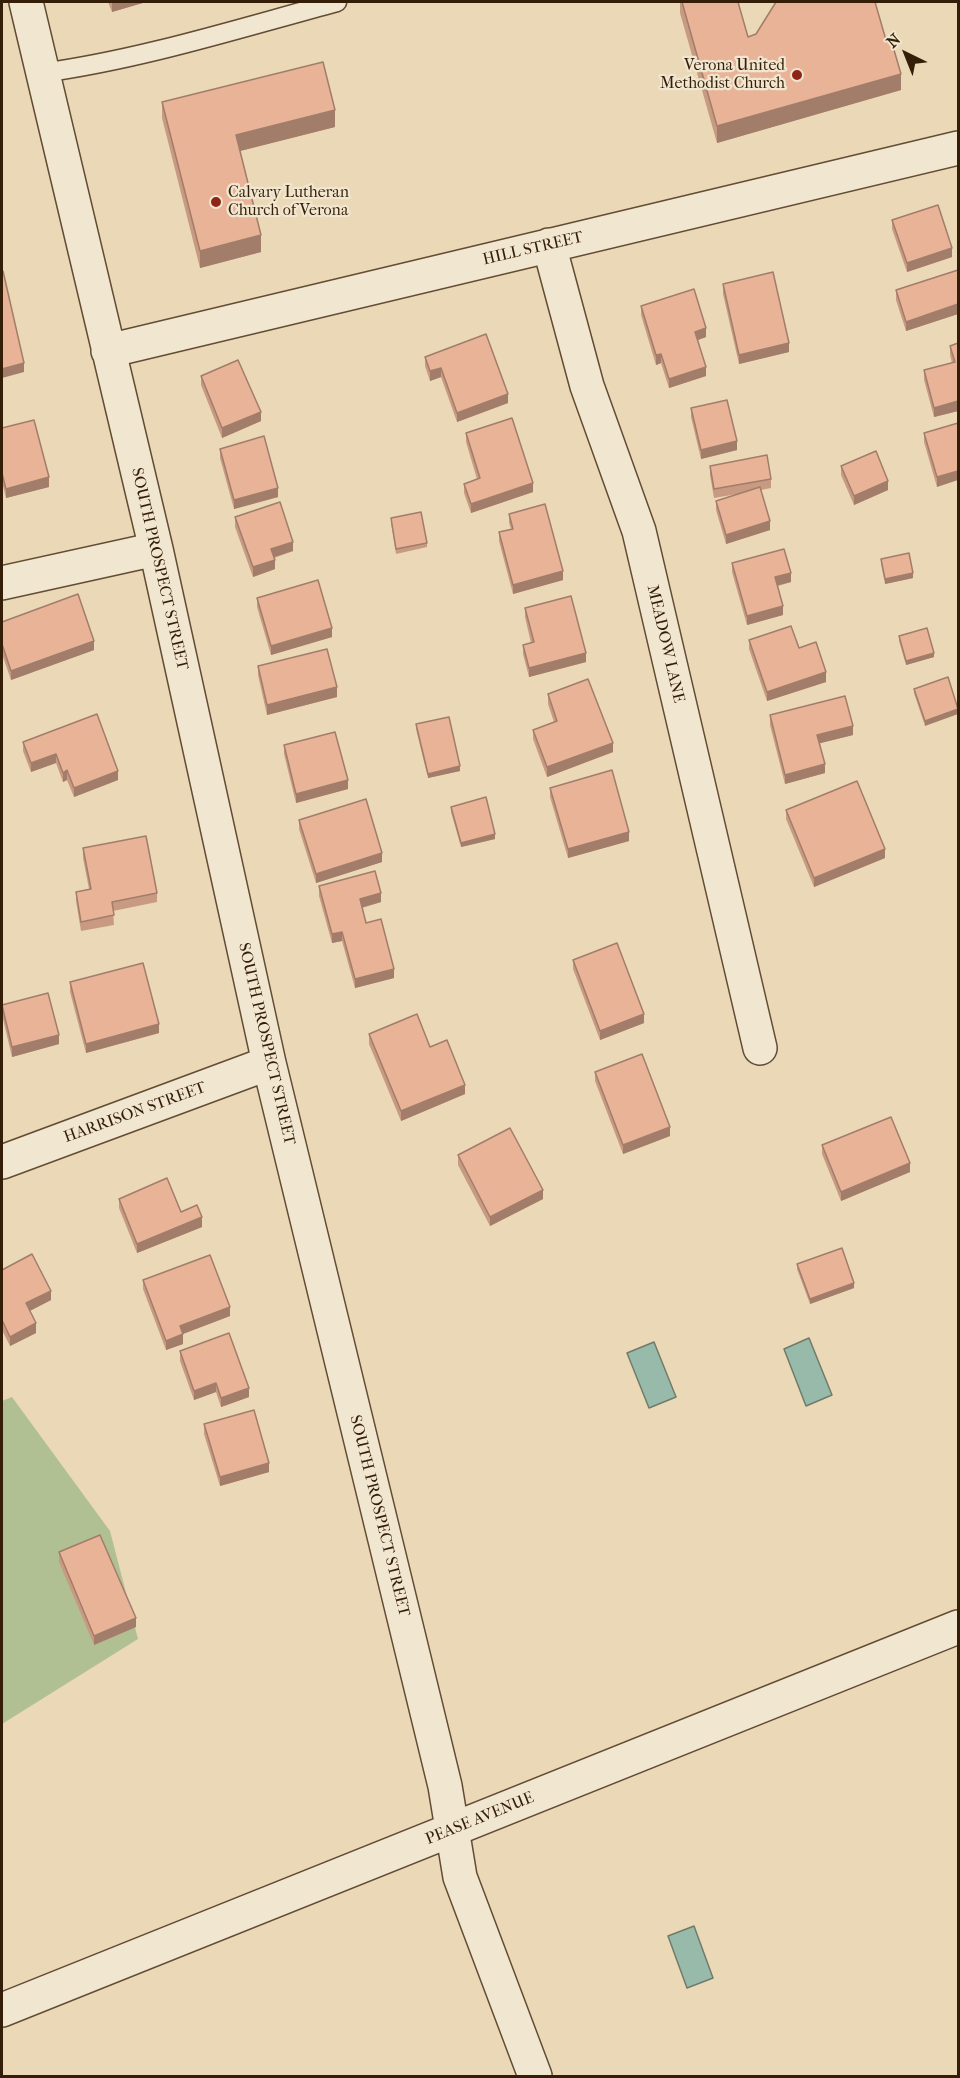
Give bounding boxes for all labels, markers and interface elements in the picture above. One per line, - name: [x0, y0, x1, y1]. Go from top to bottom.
- north arrow: [876, 24, 936, 84]
- text: N: [882, 29, 904, 52]
- place label: Verona United Methodist Church: [660, 56, 785, 94]
- marker: Verona United Methodist Church: [790, 68, 804, 82]
- place label: Calvary Lutheran Church of Verona: [228, 183, 349, 221]
- marker: Calvary Lutheran Church of Verona: [209, 195, 223, 209]
- street label: HILL STREET: [481, 228, 585, 270]
- street label: SOUTH PROSPECT STREET: [126, 466, 192, 672]
- street label: MEADOW LANE: [642, 583, 688, 705]
- street label: SOUTH PROSPECT STREET: [233, 941, 299, 1147]
- street label: HARRISON STREET: [61, 1078, 209, 1148]
- street label: SOUTH PROSPECT STREET: [345, 1413, 413, 1619]
- street label: PEASE AVENUE: [423, 1789, 537, 1849]

